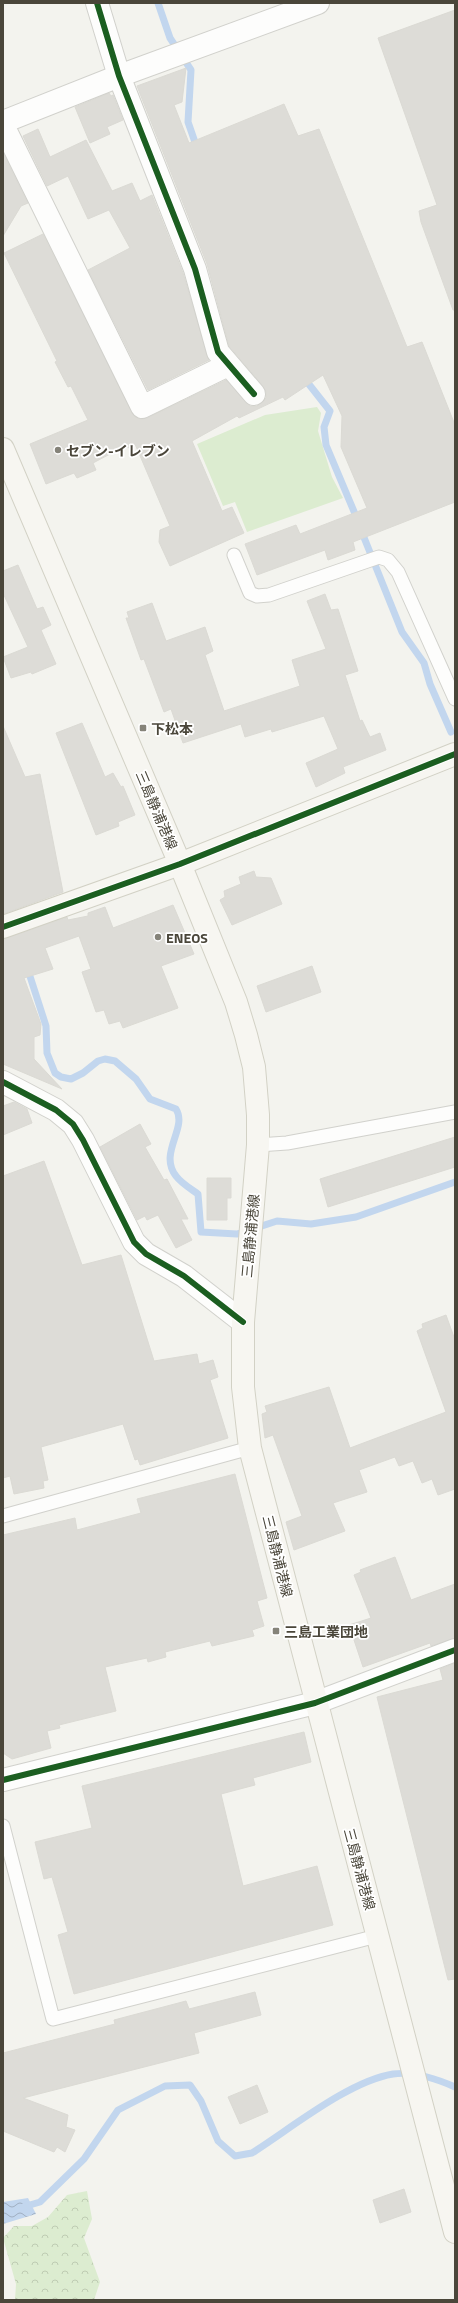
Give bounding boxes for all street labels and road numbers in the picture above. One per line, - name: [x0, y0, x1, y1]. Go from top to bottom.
- street label: 三島静浦港線: [131, 767, 183, 853]
- street label: 三島静浦港線: [236, 1193, 264, 1279]
- street label: 三島静浦港線: [258, 1513, 298, 1599]
- street label: 三島静浦港線: [339, 1826, 381, 1912]

